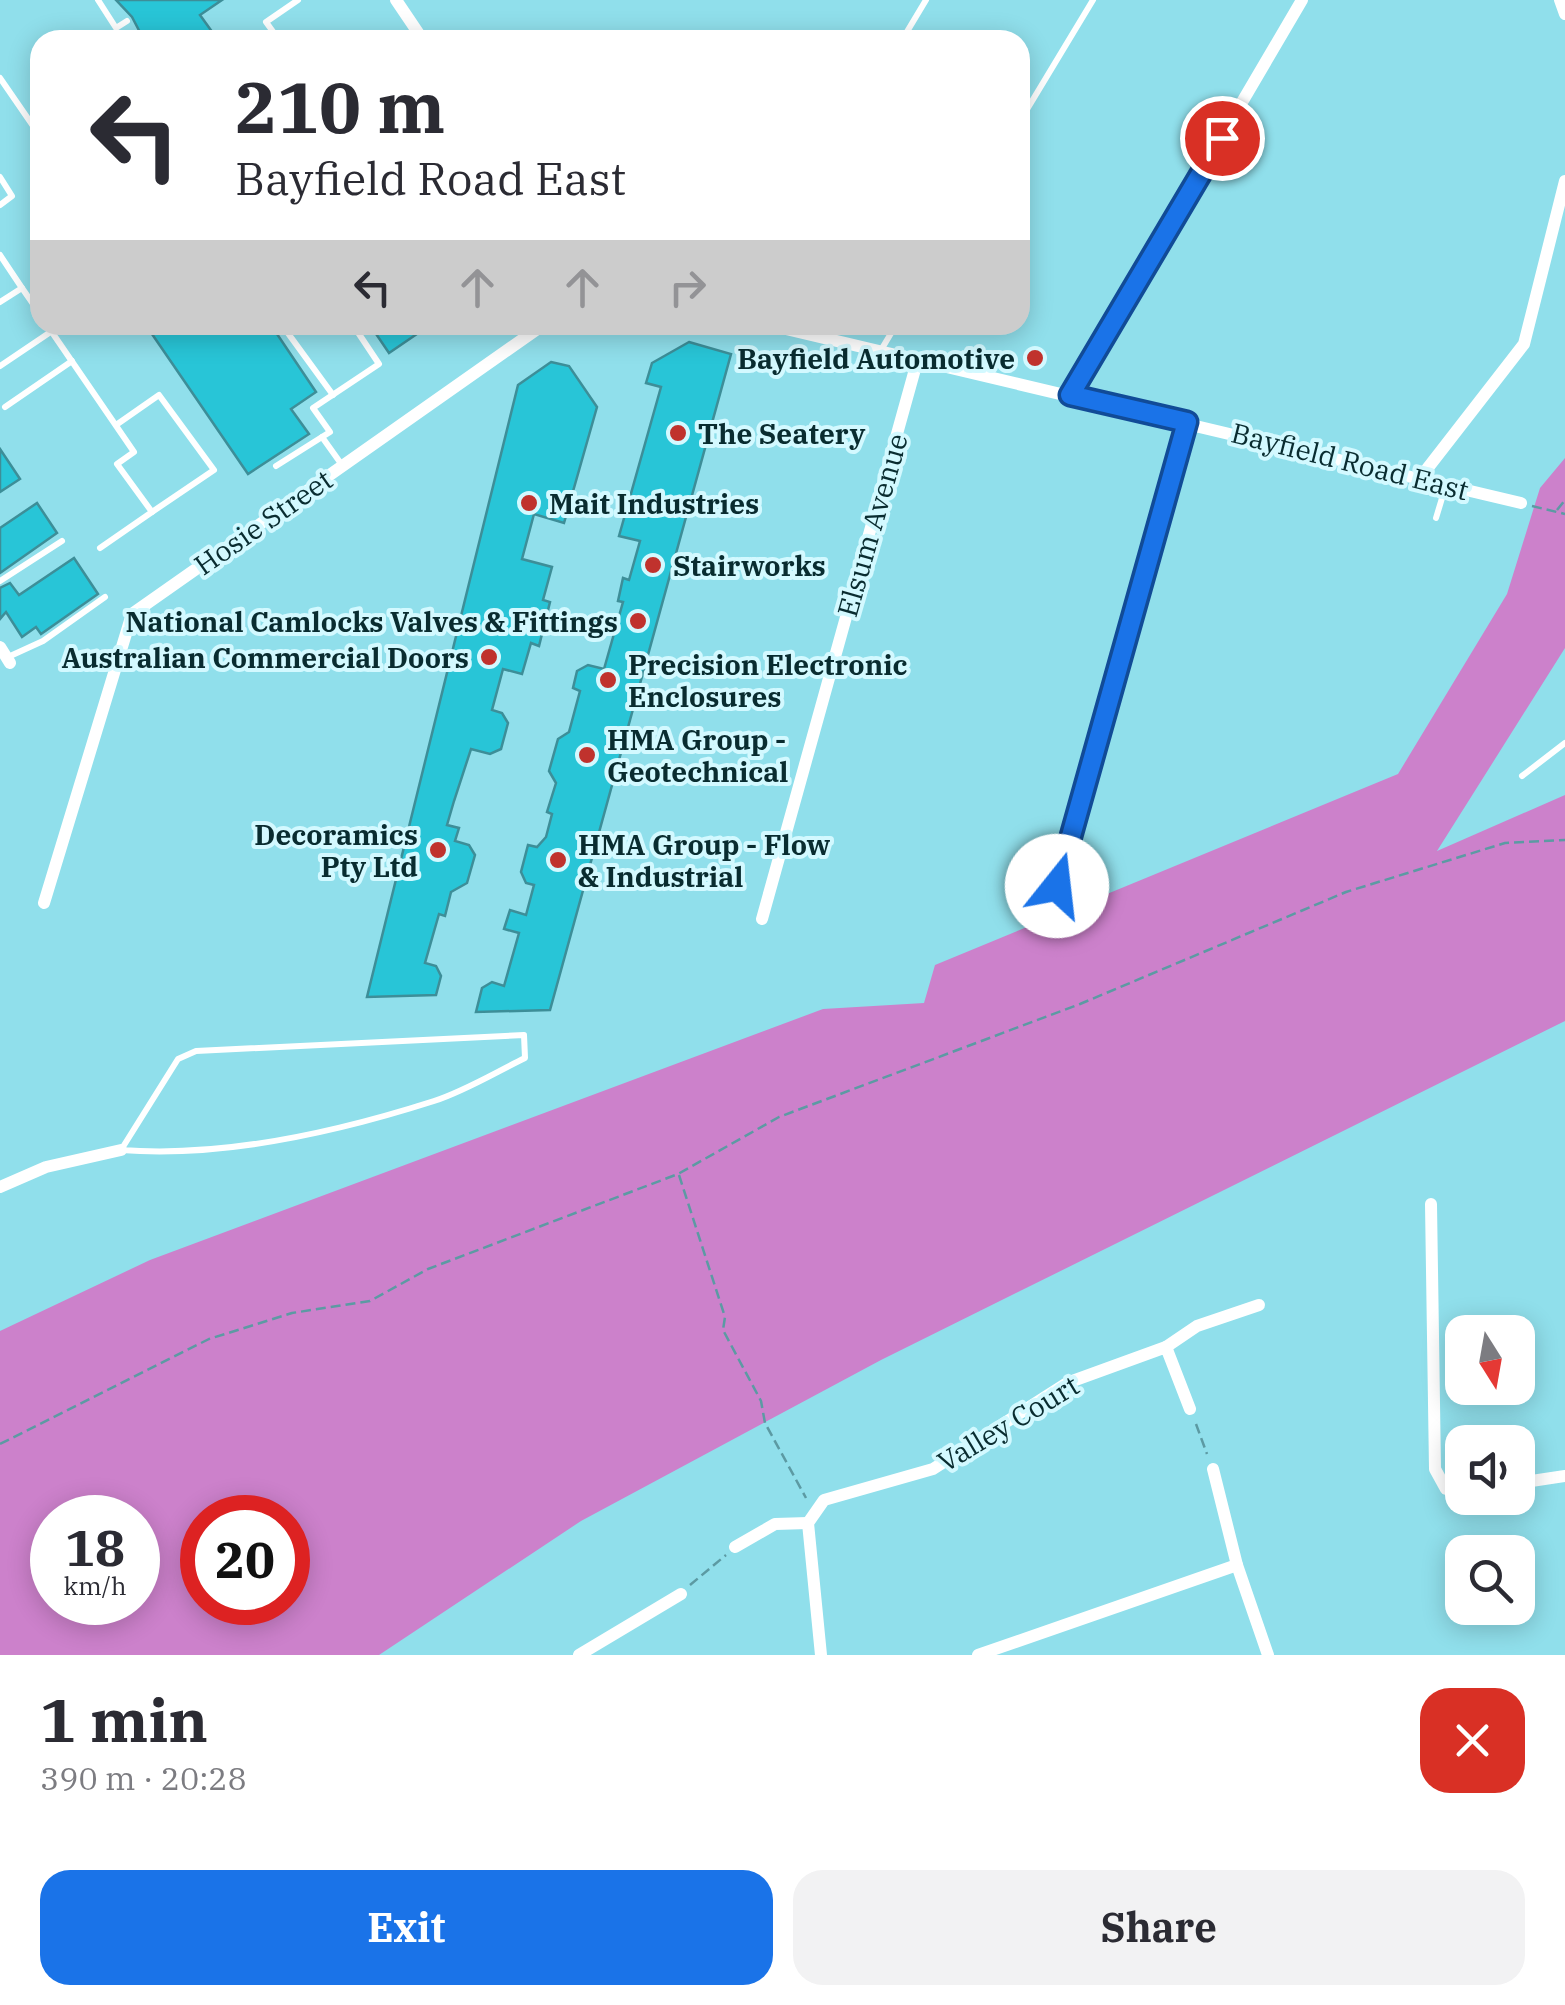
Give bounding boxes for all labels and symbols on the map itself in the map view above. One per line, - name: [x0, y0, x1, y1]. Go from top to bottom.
- pin: [1180, 96, 1265, 181]
- place label: Bayfield Automotive: [737, 340, 1015, 377]
- marker: Bayfield Automotive: [1024, 347, 1046, 369]
- street label: Bayfield Road East: [1227, 414, 1473, 508]
- place label: The Seatery: [698, 415, 865, 452]
- marker: The Seatery: [667, 422, 689, 444]
- street label: Elsum Avenue: [828, 429, 916, 621]
- street label: Hosie Street: [187, 461, 339, 583]
- place label: Mait Industries: [549, 485, 759, 522]
- marker: Mait Industries: [518, 492, 540, 514]
- place label: Stairworks: [673, 547, 826, 584]
- marker: Stairworks: [642, 554, 664, 576]
- place label: National Camlocks Valves & Fittings: [126, 603, 618, 640]
- marker: National Camlocks Valves & Fittings: [627, 610, 649, 632]
- place label: Australian Commercial Doors: [61, 639, 469, 676]
- marker: Australian Commercial Doors: [478, 646, 500, 668]
- place label: Precision Electronic Enclosures: [628, 646, 908, 715]
- marker: Precision Electronic Enclosures: [597, 669, 619, 691]
- place label: HMA Group - Geotechnical: [607, 721, 788, 790]
- marker: HMA Group - Geotechnical: [576, 744, 598, 766]
- place label: Decoramics Pty Ltd: [254, 816, 418, 885]
- place label: HMA Group - Flow & Industrial: [578, 826, 831, 895]
- position arrow: [1005, 834, 1109, 938]
- marker: Decoramics Pty Ltd: [427, 839, 449, 861]
- marker: HMA Group - Flow & Industrial: [547, 849, 569, 871]
- north arrow: [1445, 1315, 1535, 1405]
- street label: Valley Court: [930, 1366, 1086, 1480]
- speed limit sign: 20: [180, 1495, 310, 1625]

